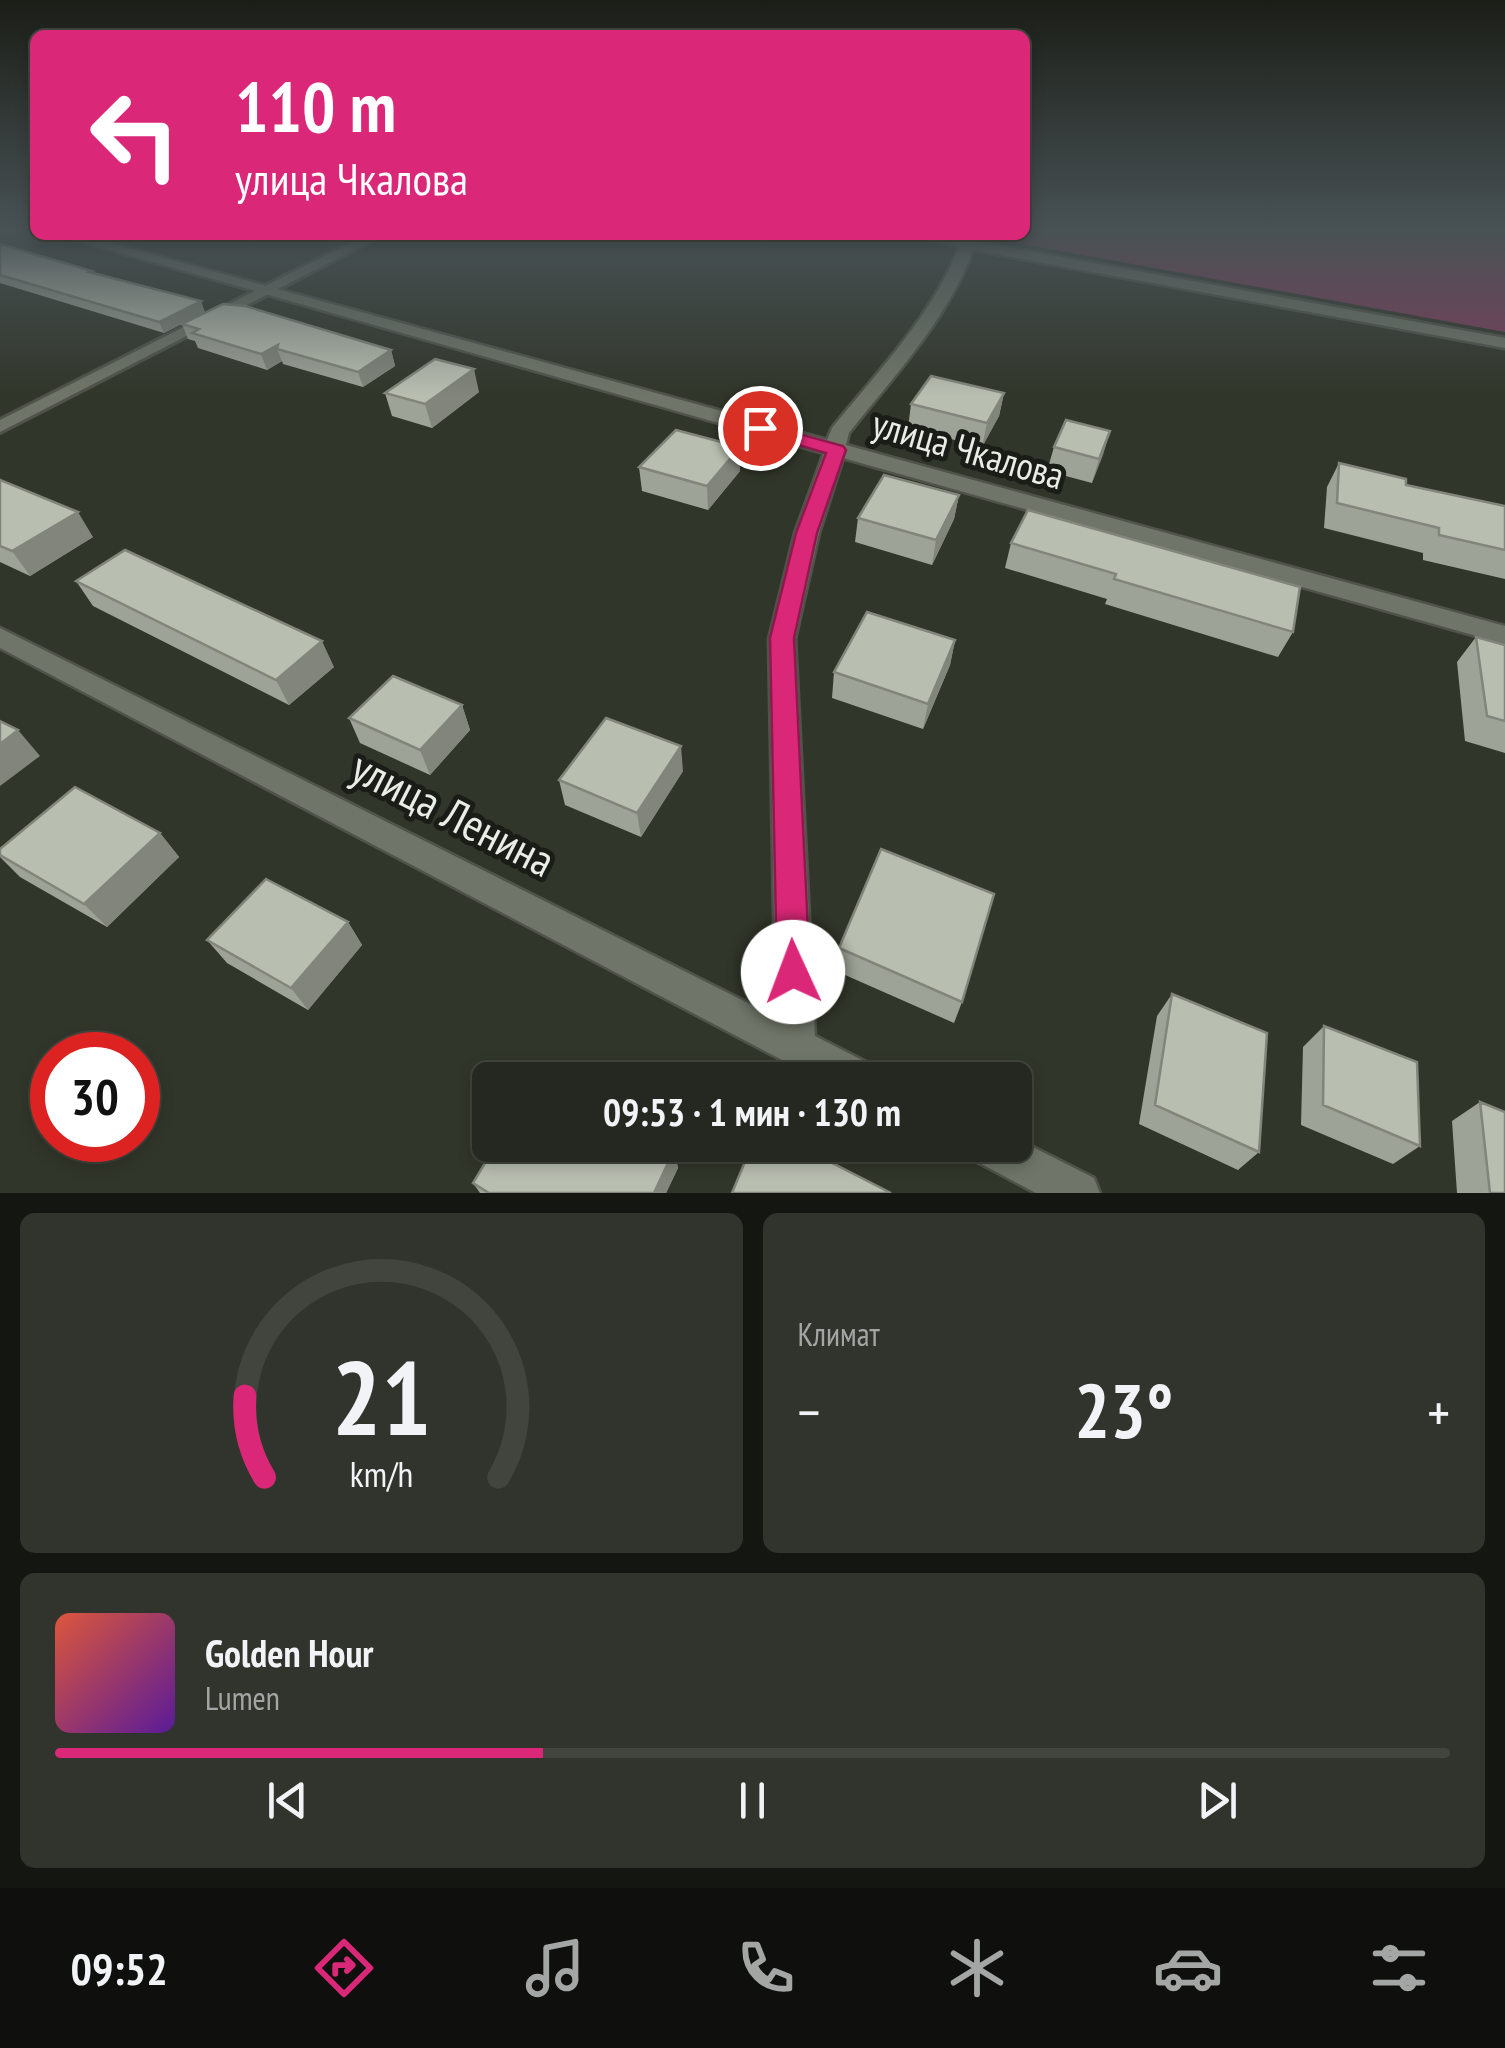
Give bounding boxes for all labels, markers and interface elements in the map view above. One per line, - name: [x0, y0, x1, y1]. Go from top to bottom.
- text: 110 m: [235, 61, 396, 151]
- icon: left: [70, 70, 200, 200]
- text: улица Чкалова: [235, 149, 468, 207]
- pin: [718, 386, 803, 471]
- street label: улица Чкалова: [867, 398, 1070, 499]
- icon: arrive: [733, 401, 788, 456]
- street label: улица Ленина: [342, 737, 565, 889]
- position arrow: [741, 920, 845, 1024]
- speed limit sign: 30: [30, 1032, 160, 1162]
- text: 09:53 · 1 мин · 130 m: [603, 1087, 901, 1136]
- text: Климат: [798, 1313, 880, 1355]
- text: 21: [332, 1329, 431, 1464]
- text: 23°: [1074, 1362, 1173, 1459]
- text: −: [798, 1376, 820, 1447]
- text: +: [1427, 1376, 1450, 1447]
- text: km/h: [350, 1451, 413, 1497]
- text: Golden Hour: [205, 1628, 374, 1677]
- text: Lumen: [205, 1677, 280, 1719]
- icon: previous: [260, 1773, 315, 1828]
- icon: pause: [725, 1773, 780, 1828]
- icon: next: [1190, 1773, 1245, 1828]
- icon: directions: [309, 1933, 379, 2003]
- icon: music: [520, 1933, 590, 2003]
- icon: phone: [731, 1933, 801, 2003]
- icon: climate: [942, 1933, 1012, 2003]
- icon: car: [1153, 1933, 1223, 2003]
- icon: filters: [1364, 1933, 1434, 2003]
- text: 09:52: [71, 1939, 168, 1997]

